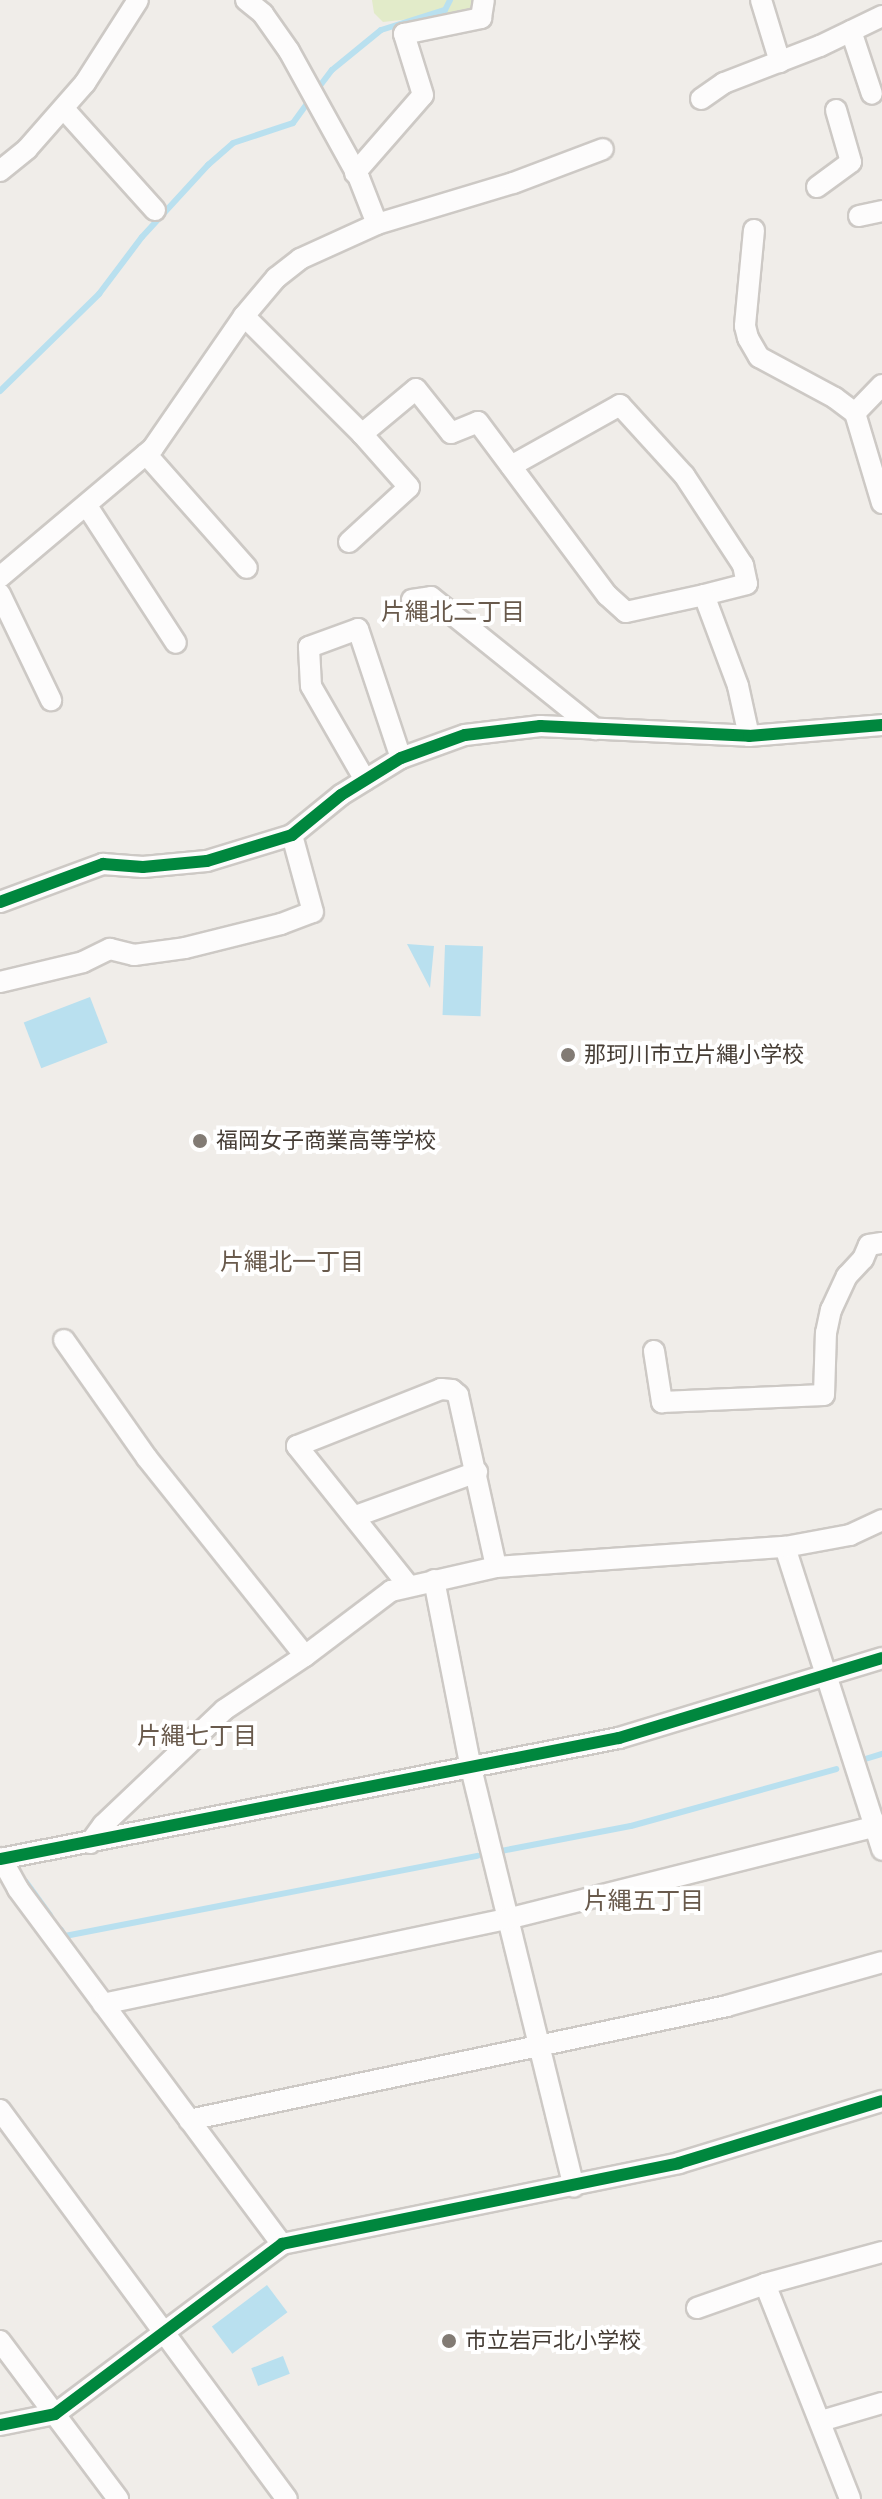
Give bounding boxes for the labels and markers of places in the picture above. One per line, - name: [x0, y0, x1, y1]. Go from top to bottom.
- place label: 那珂川市立片縄小学校: [584, 1042, 804, 1068]
- marker: 那珂川市立片縄小学校: [559, 1046, 577, 1064]
- place label: 福岡女子商業高等学校: [216, 1128, 436, 1154]
- marker: 福岡女子商業高等学校: [191, 1132, 209, 1150]
- place label: 市立岩戸北小学校: [465, 2328, 641, 2354]
- marker: 市立岩戸北小学校: [440, 2332, 458, 2350]

